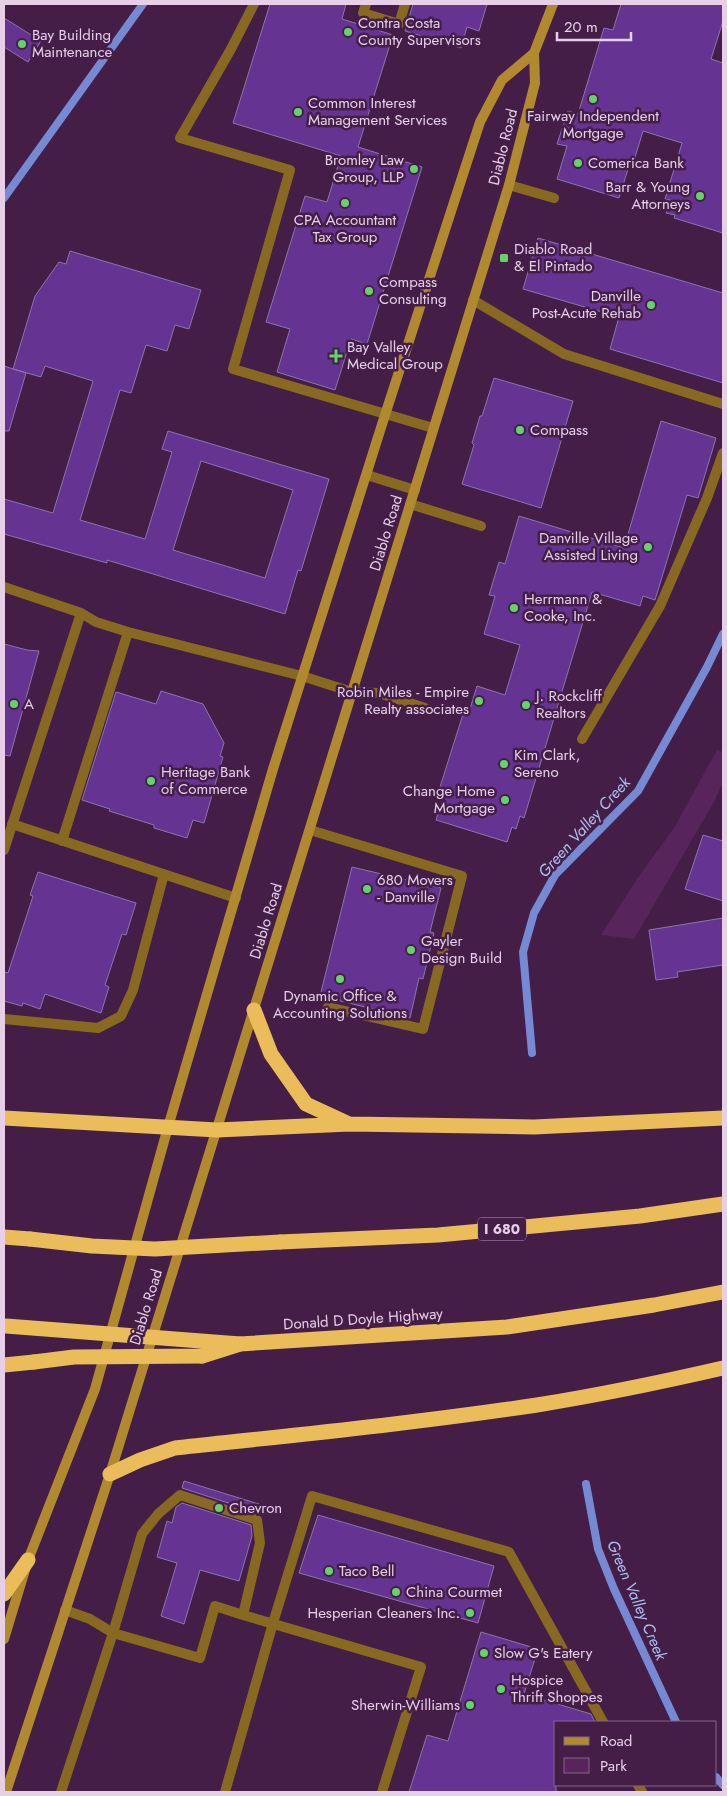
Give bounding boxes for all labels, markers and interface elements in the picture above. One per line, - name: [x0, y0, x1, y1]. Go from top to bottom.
- scale bar: [557, 10, 631, 42]
- place label: Contra Costa County Supervisors: [358, 12, 481, 51]
- text: 20 m: [564, 16, 598, 38]
- place label: Bay Building Maintenance: [32, 24, 113, 63]
- marker: Contra Costa County Supervisors: [342, 26, 354, 38]
- marker: Bay Building Maintenance: [16, 38, 28, 50]
- place label: Common Interest Management Services: [308, 92, 447, 131]
- marker: Fairway Independent Mortgage: [587, 93, 599, 105]
- place label: Fairway Independent Mortgage: [527, 105, 659, 144]
- marker: Common Interest Management Services: [292, 106, 304, 118]
- street label: Diablo Road: [483, 106, 523, 188]
- place label: Bromley Law Group, LLP: [325, 149, 405, 188]
- place label: Comerica Bank: [588, 152, 684, 174]
- marker: Comerica Bank: [572, 157, 584, 169]
- marker: Bromley Law Group, LLP: [408, 163, 420, 175]
- place label: Barr & Young Attorneys: [606, 176, 690, 215]
- marker: Barr & Young Attorneys: [694, 190, 706, 202]
- marker: CPA Accountant Tax Group: [339, 197, 351, 209]
- place label: CPA Accountant Tax Group: [294, 209, 397, 248]
- place label: Diablo Road & El Pintado: [514, 238, 592, 277]
- marker: Diablo Road & El Pintado: [498, 252, 510, 264]
- place label: Compass Consulting: [379, 271, 447, 310]
- marker: Compass Consulting: [363, 285, 375, 297]
- place label: Danville Post-Acute Rehab: [532, 285, 641, 324]
- marker: Danville Post-Acute Rehab: [645, 299, 657, 311]
- place label: Bay Valley Medical Group: [347, 336, 443, 375]
- marker: Bay Valley Medical Group: [329, 349, 343, 363]
- place label: Compass: [530, 419, 588, 441]
- marker: Compass: [514, 424, 526, 436]
- street label: Diablo Road: [364, 492, 408, 574]
- place label: Danville Village Assisted Living: [539, 527, 638, 566]
- marker: Danville Village Assisted Living: [642, 541, 654, 553]
- place label: Herrmann & Cooke, Inc.: [524, 588, 602, 627]
- marker: Herrmann & Cooke, Inc.: [508, 602, 520, 614]
- place label: Robin Miles - Empire Realty associates: [337, 681, 469, 720]
- place label: J. Rockcliff Realtors: [534, 685, 603, 724]
- place label: A: [24, 693, 34, 715]
- marker: Robin Miles - Empire Realty associates: [473, 695, 485, 707]
- marker: A: [8, 698, 20, 710]
- marker: J. Rockcliff Realtors: [520, 699, 532, 711]
- place label: Kim Clark, Sereno: [514, 744, 580, 783]
- marker: Kim Clark, Sereno: [498, 758, 510, 770]
- place label: Heritage Bank of Commerce: [161, 761, 251, 800]
- water label: Green Valley Creek: [532, 771, 636, 883]
- marker: Heritage Bank of Commerce: [145, 775, 157, 787]
- place label: Change Home Mortgage: [403, 780, 495, 819]
- marker: Change Home Mortgage: [499, 794, 511, 806]
- place label: 680 Movers - Danville: [377, 869, 453, 908]
- street label: Diablo Road: [244, 880, 288, 962]
- marker: 680 Movers - Danville: [361, 883, 373, 895]
- place label: Gayler Design Build: [421, 930, 502, 969]
- marker: Gayler Design Build: [405, 944, 417, 956]
- marker: Dynamic Office & Accounting Solutions: [334, 973, 346, 985]
- place label: Dynamic Office & Accounting Solutions: [273, 985, 407, 1024]
- road number: I 680: [478, 1218, 526, 1240]
- street label: Diablo Road: [124, 1266, 168, 1348]
- street label: Donald D Doyle Highway: [282, 1302, 444, 1336]
- place label: Chevron: [229, 1497, 282, 1519]
- marker: Chevron: [213, 1502, 225, 1514]
- water label: Green Valley Creek: [601, 1536, 673, 1665]
- place label: Taco Bell: [339, 1560, 395, 1582]
- marker: Taco Bell: [323, 1565, 335, 1577]
- place label: China Courmet: [406, 1581, 503, 1603]
- marker: China Courmet: [390, 1586, 402, 1598]
- place label: Hesperian Cleaners Inc.: [307, 1602, 460, 1624]
- marker: Hesperian Cleaners Inc.: [464, 1607, 476, 1619]
- place label: Slow G's Eatery: [494, 1642, 593, 1664]
- marker: Slow G's Eatery: [478, 1647, 490, 1659]
- place label: Hospice Thrift Shoppes: [511, 1669, 602, 1708]
- marker: Hospice Thrift Shoppes: [495, 1683, 507, 1695]
- place label: Sherwin-Williams: [351, 1694, 460, 1716]
- marker: Sherwin-Williams: [464, 1699, 476, 1711]
- legend: [554, 1721, 717, 1786]
- text: Road: [600, 1730, 632, 1752]
- text: Park: [600, 1755, 627, 1777]

